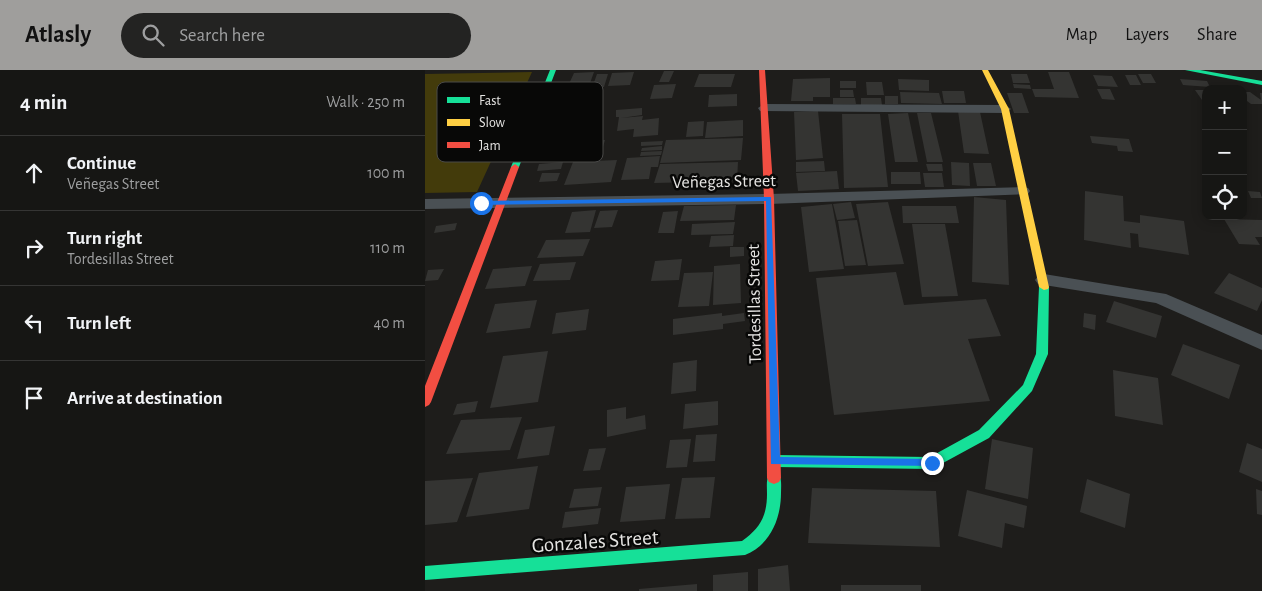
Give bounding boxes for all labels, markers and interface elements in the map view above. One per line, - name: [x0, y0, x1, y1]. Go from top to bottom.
- search box: [121, 13, 471, 58]
- icon: search: [139, 21, 167, 49]
- text: Atlasly: [25, 23, 91, 47]
- text: Search here: [179, 26, 265, 45]
- text: Map: [1066, 26, 1097, 44]
- text: Layers: [1125, 26, 1169, 44]
- text: Share: [1197, 26, 1237, 44]
- legend: [437, 82, 603, 162]
- map controls: [1202, 85, 1247, 220]
- button: +: [1202, 85, 1247, 130]
- text: 4 min: [20, 92, 67, 113]
- text: Walk · 250 m: [326, 94, 405, 110]
- text: Fast: [479, 94, 501, 108]
- text: Slow: [479, 116, 506, 130]
- button: −: [1202, 130, 1247, 175]
- text: Jam: [479, 139, 501, 153]
- text: Continue: [67, 154, 136, 173]
- icon: ahead: [20, 159, 48, 187]
- text: 100 m: [367, 165, 405, 181]
- street label: Veñegas Street: [672, 172, 776, 192]
- button: locate: [1202, 175, 1247, 220]
- text: Veñegas Street: [67, 176, 159, 192]
- route start: [470, 192, 493, 215]
- text: Turn right: [67, 229, 142, 248]
- icon: right: [20, 234, 48, 262]
- text: 110 m: [370, 240, 405, 256]
- street label: Tordesillas Street: [745, 244, 765, 364]
- text: Tordesillas Street: [67, 251, 174, 267]
- icon: left: [20, 309, 48, 337]
- text: Turn left: [67, 314, 131, 333]
- text: 40 m: [373, 315, 405, 331]
- icon: arrive: [20, 384, 48, 412]
- text: Arrive at destination: [67, 389, 223, 408]
- route end: [921, 452, 944, 475]
- street label: Gonzales Street: [531, 527, 659, 556]

